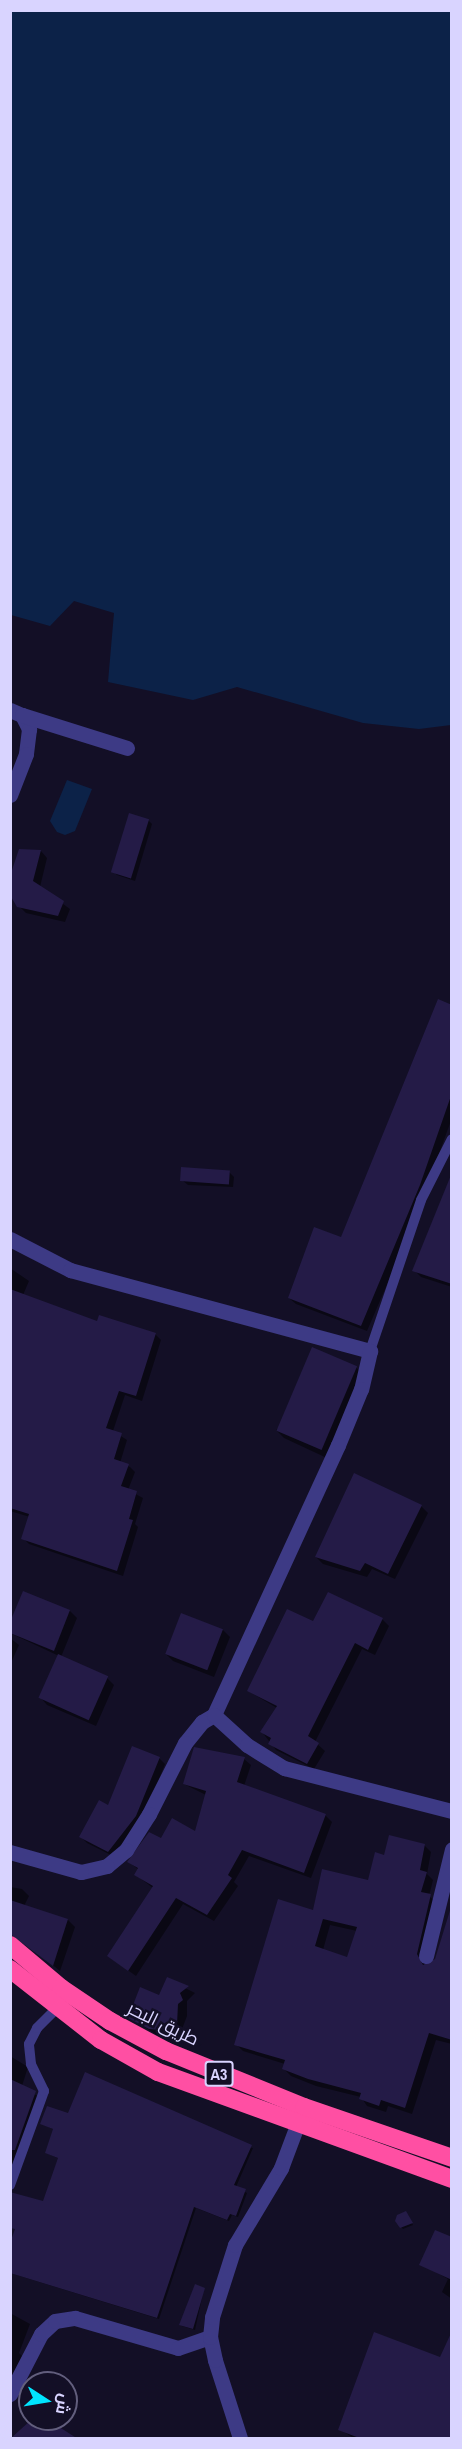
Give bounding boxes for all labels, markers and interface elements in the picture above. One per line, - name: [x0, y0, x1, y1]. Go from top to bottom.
- street label: طريق البحر: [124, 1998, 202, 2050]
- road number: A3: [204, 2061, 234, 2087]
- north arrow: [18, 2371, 78, 2431]
- text: ش: [51, 2392, 77, 2417]

